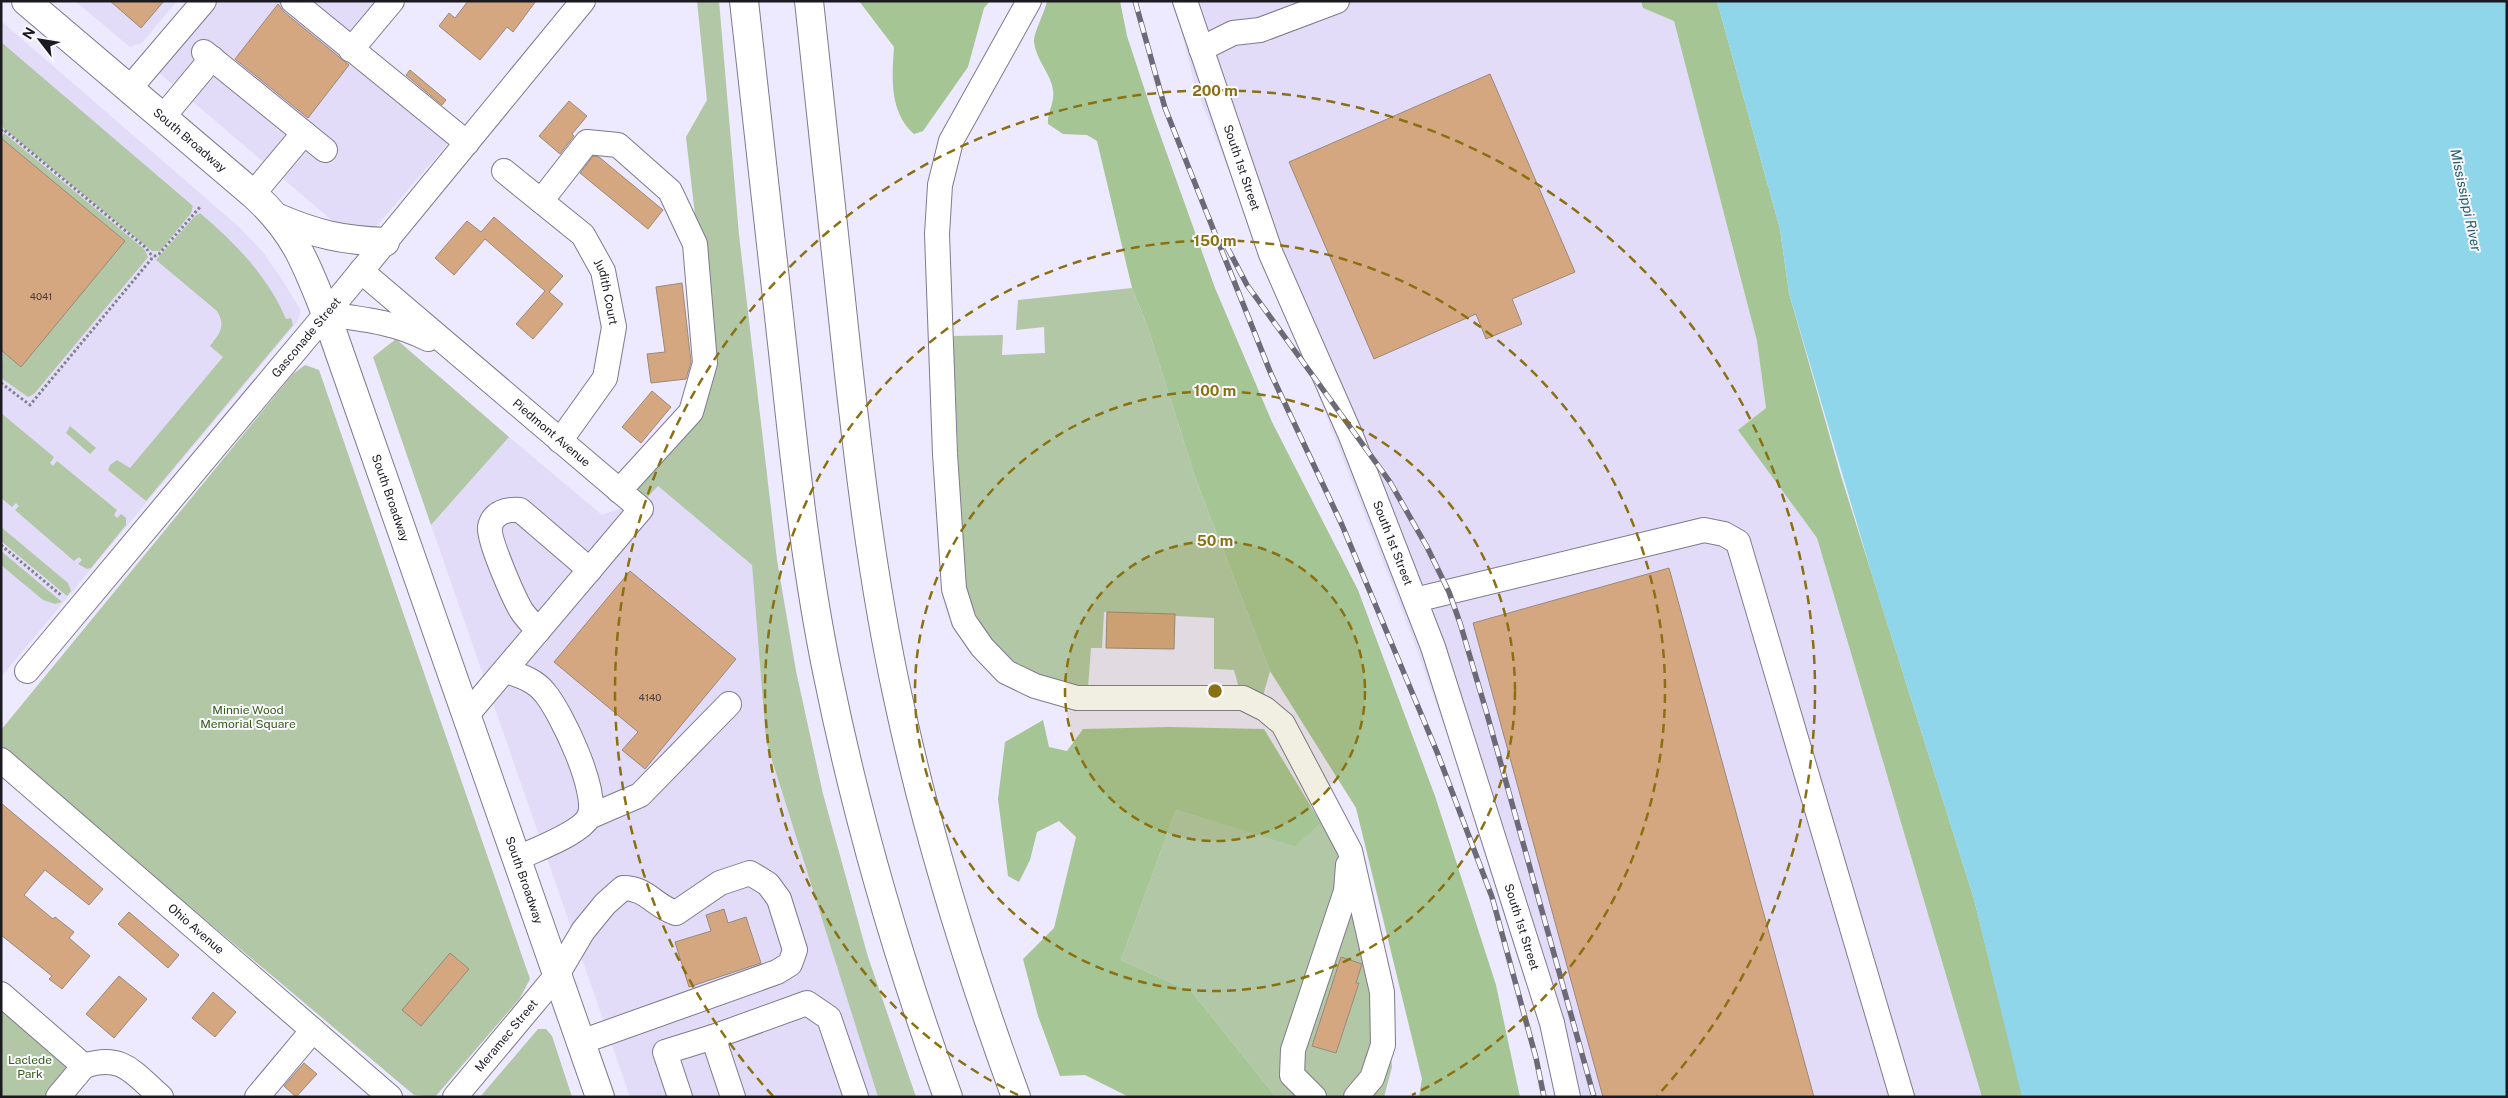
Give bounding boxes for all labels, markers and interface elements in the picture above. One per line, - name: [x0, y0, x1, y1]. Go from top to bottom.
- north arrow: [15, 15, 65, 65]
- text: N: [19, 24, 39, 42]
- text: 200 m: [1192, 82, 1238, 99]
- street label: South Broadway: [150, 105, 230, 176]
- street label: South 1st Street: [1221, 123, 1263, 213]
- water label: Mississippi River: [2447, 147, 2485, 253]
- text: 150 m: [1193, 232, 1237, 249]
- street label: Judith Court: [591, 257, 621, 327]
- house number: 4041: [30, 290, 52, 302]
- street label: Gasconade Street: [269, 294, 344, 380]
- text: 100 m: [1194, 382, 1236, 399]
- street label: Piedmont Avenue: [510, 396, 593, 470]
- street label: South Broadway: [369, 452, 412, 544]
- street label: South 1st Street: [1370, 499, 1416, 588]
- text: 50 m: [1197, 532, 1233, 549]
- centre of rings: [1206, 682, 1224, 700]
- house number: 4140: [639, 691, 661, 703]
- park label: Minnie Wood Memorial Square: [200, 703, 296, 731]
- street label: South Broadway: [502, 835, 546, 926]
- street label: South 1st Street: [1501, 882, 1542, 972]
- street label: Ohio Avenue: [165, 901, 227, 957]
- street label: Meramec Street: [472, 996, 541, 1075]
- park label: Laclede Park: [8, 1053, 52, 1081]

